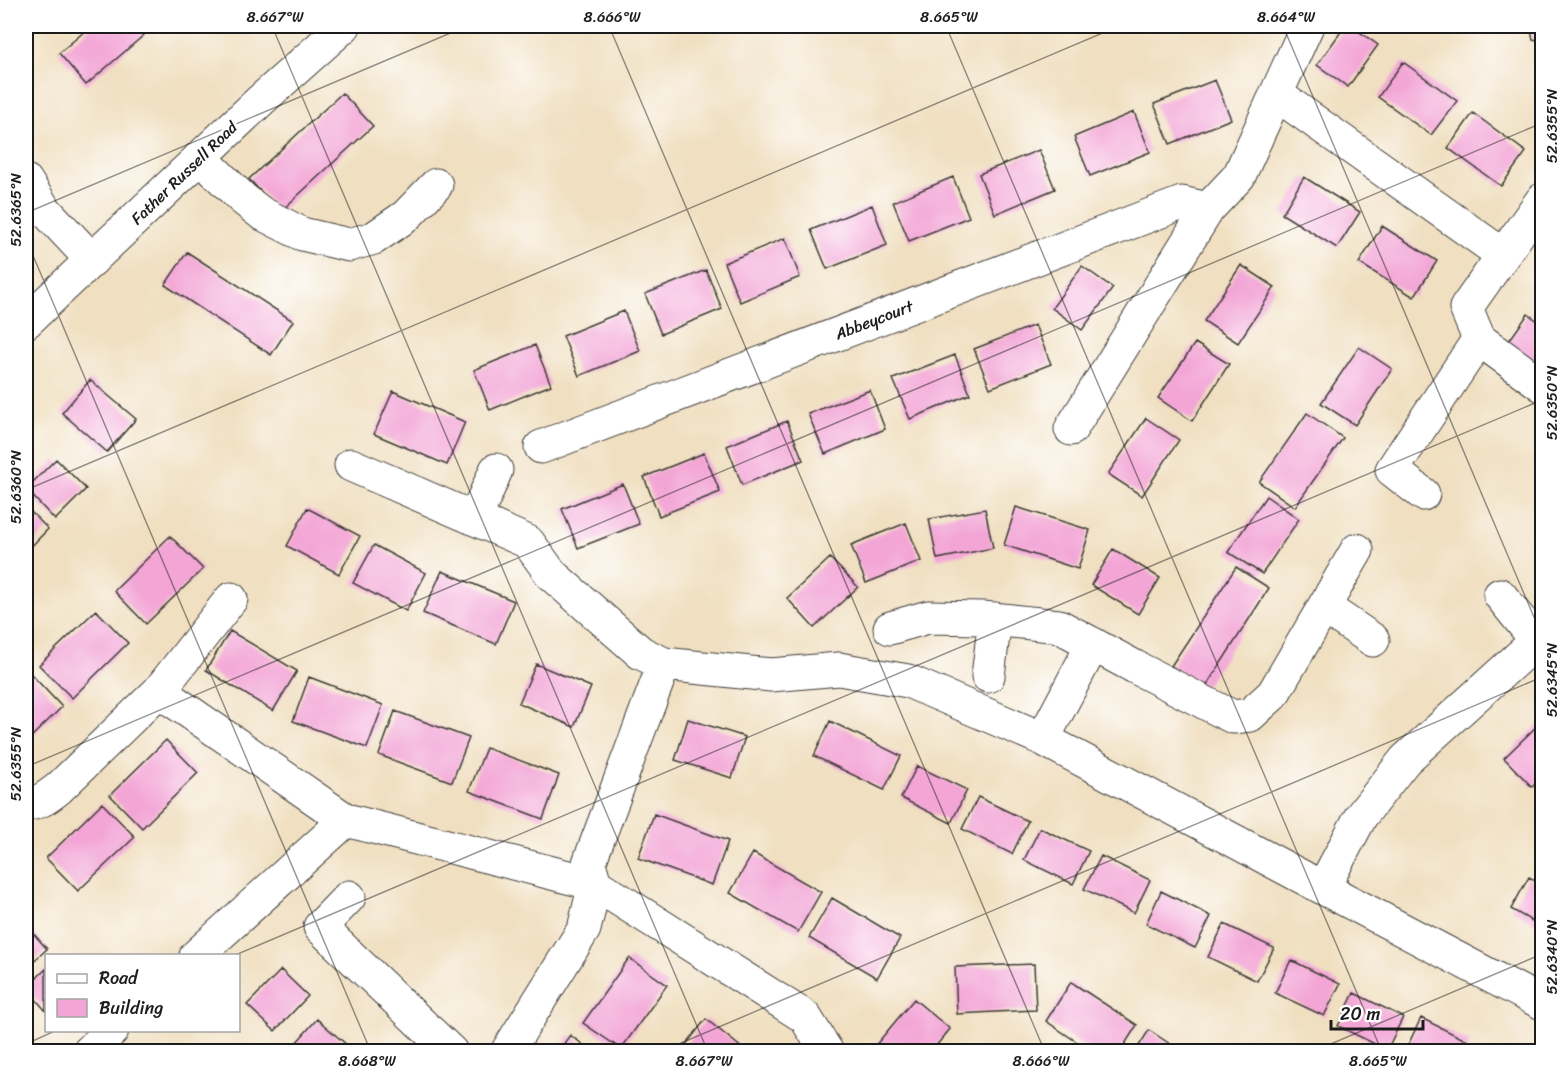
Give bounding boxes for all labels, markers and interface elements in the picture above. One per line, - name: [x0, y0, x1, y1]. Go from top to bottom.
- text: 8.667°W: [246, 4, 304, 30]
- text: 8.666°W: [583, 4, 641, 30]
- text: 8.665°W: [920, 4, 978, 30]
- text: 8.664°W: [1257, 4, 1315, 30]
- text: 52.6355°N: [1539, 88, 1565, 163]
- street label: Father Russell Road: [124, 113, 246, 232]
- text: 52.6365°N: [3, 173, 29, 247]
- street label: Abbeycourt: [830, 292, 918, 349]
- text: 52.6350°N: [1539, 365, 1565, 440]
- text: 52.6360°N: [3, 449, 29, 524]
- text: 52.6345°N: [1539, 642, 1565, 717]
- text: 52.6355°N: [3, 726, 29, 801]
- text: 52.6340°N: [1539, 919, 1565, 994]
- legend: [45, 954, 240, 1032]
- text: Road: [99, 962, 139, 994]
- text: Building: [99, 992, 163, 1024]
- scale bar: [1331, 993, 1422, 1031]
- text: 20 m: [1340, 998, 1380, 1030]
- text: 8.668°W: [338, 1048, 396, 1074]
- text: 8.667°W: [675, 1048, 733, 1074]
- text: 8.666°W: [1012, 1048, 1070, 1074]
- text: 8.665°W: [1349, 1048, 1407, 1074]

